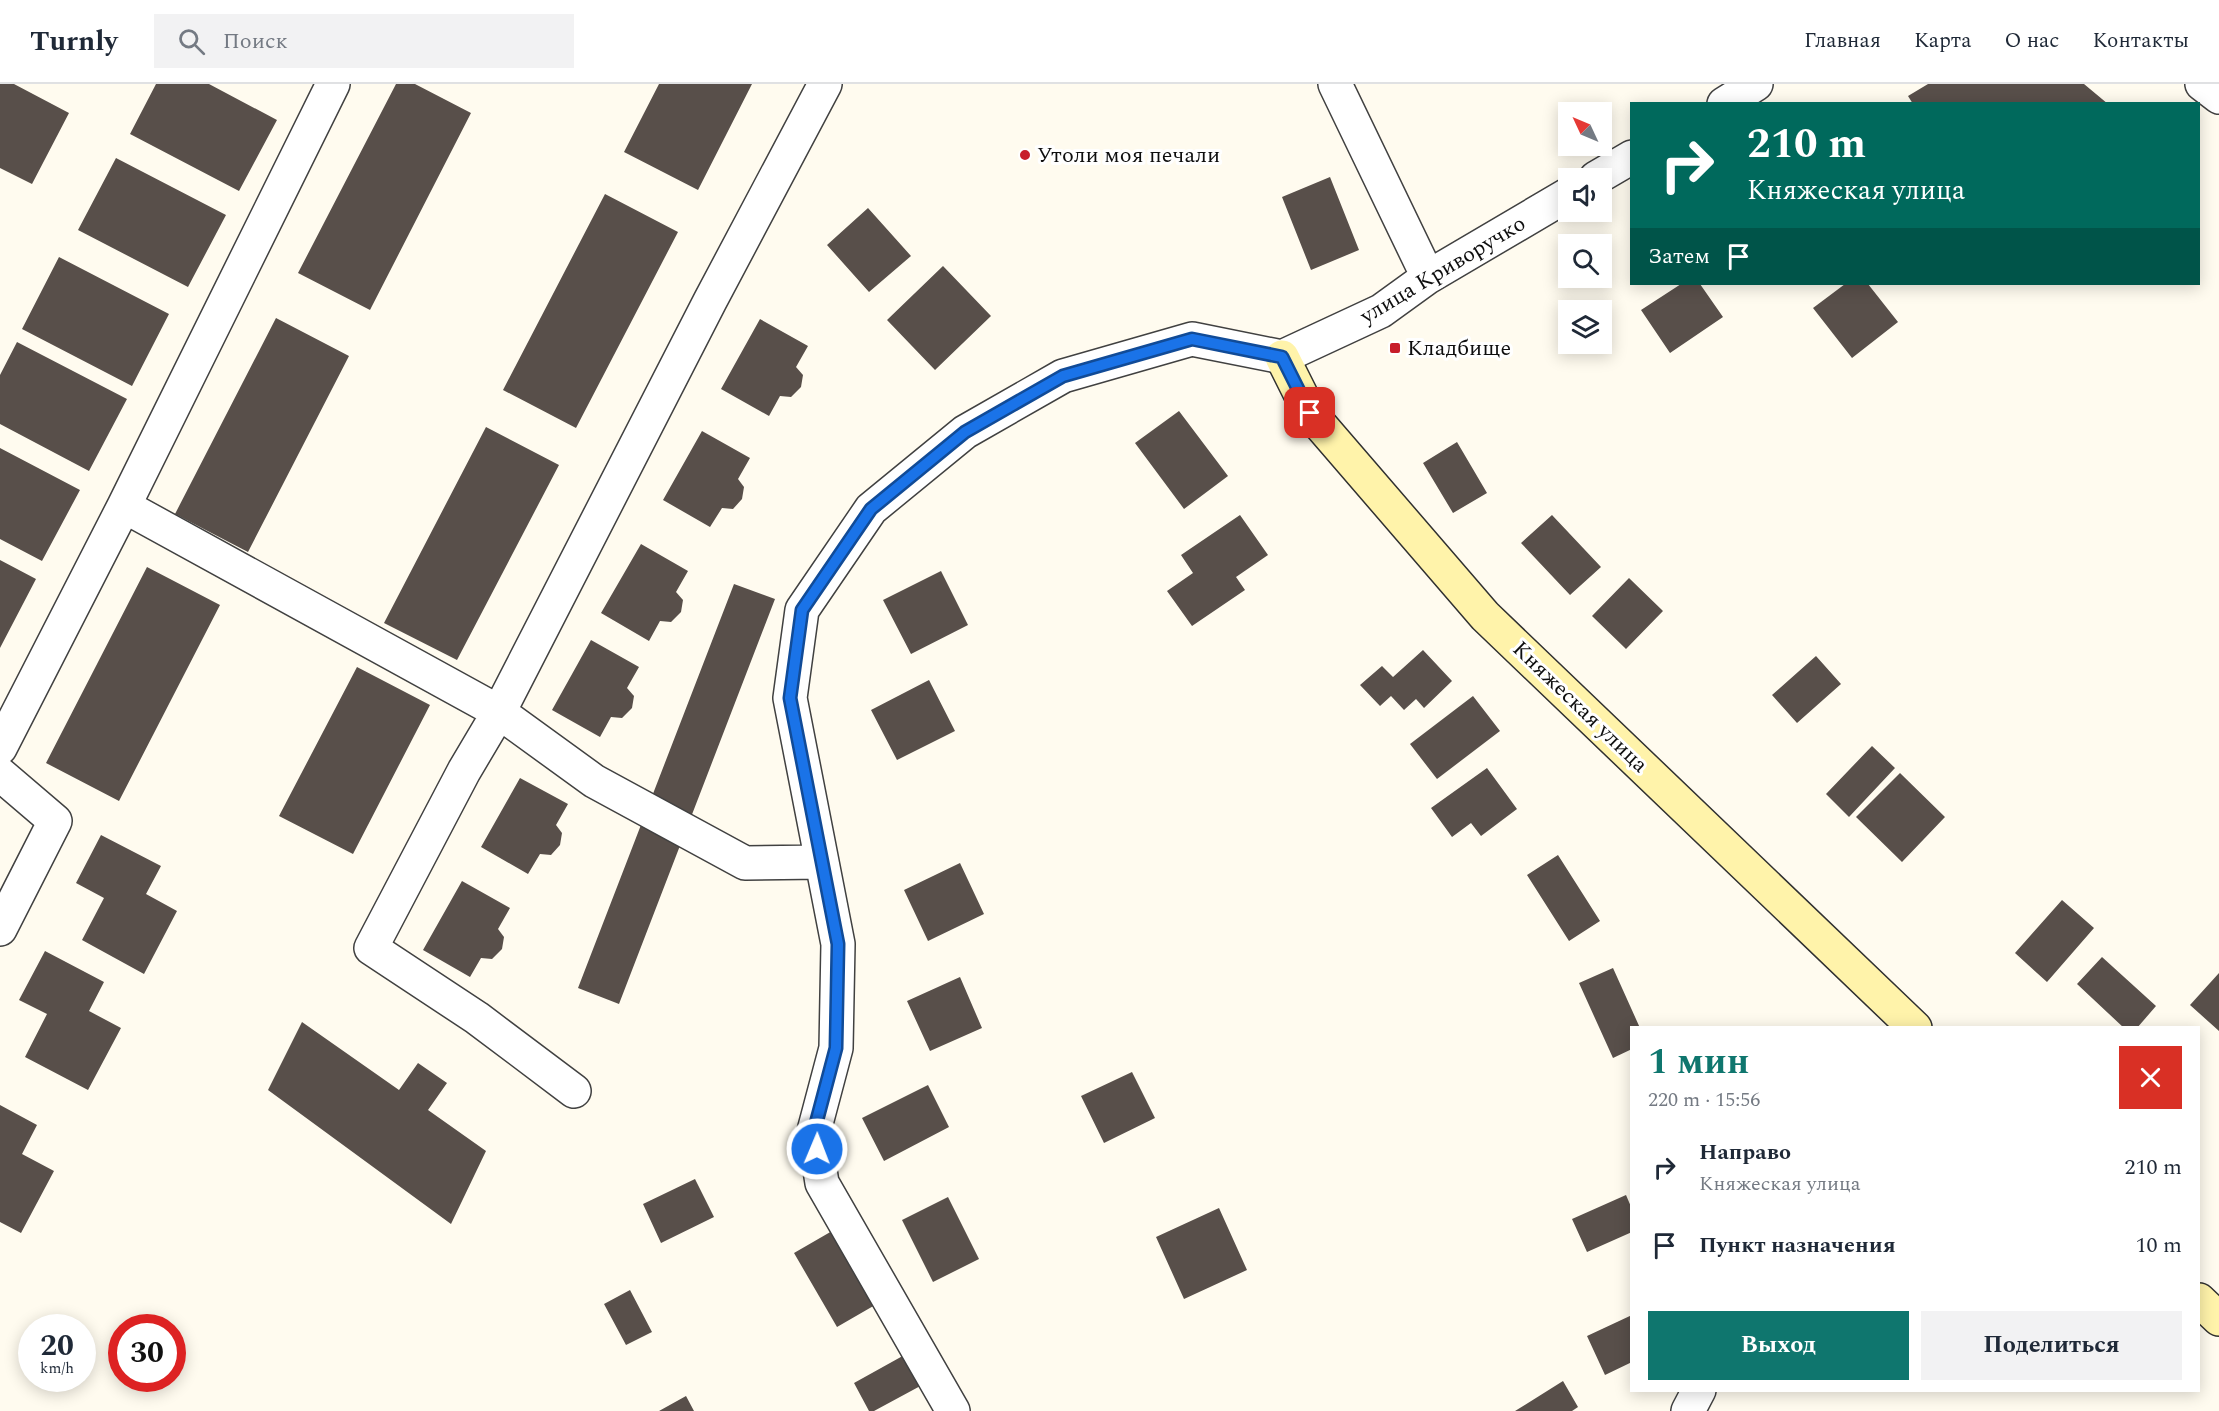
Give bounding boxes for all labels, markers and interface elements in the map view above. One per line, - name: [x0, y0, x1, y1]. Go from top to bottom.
- search box: [154, 14, 574, 68]
- text: Turnly: [30, 20, 118, 63]
- icon: search: [175, 25, 208, 58]
- text: Поиск: [223, 25, 288, 58]
- text: Главная: [1804, 25, 1881, 57]
- text: Карта: [1914, 25, 1971, 57]
- text: О нас: [2004, 25, 2059, 57]
- text: Контакты: [2092, 25, 2189, 57]
- north arrow: [1558, 102, 1612, 156]
- map controls: [1558, 102, 1612, 354]
- text: 210 m: [1747, 113, 1866, 176]
- icon: right: [1648, 126, 1726, 204]
- place label: Утоли моя печали: [1037, 139, 1220, 172]
- marker: Утоли моя печали: [1018, 148, 1032, 162]
- button: sound: [1558, 168, 1612, 222]
- text: Княжеская улица: [1747, 170, 1965, 212]
- street label: улица Криворучко: [1353, 207, 1532, 333]
- button: search: [1558, 234, 1612, 288]
- text: Затем: [1648, 240, 1710, 273]
- icon: arrive: [1722, 240, 1755, 273]
- button: layers: [1558, 300, 1612, 354]
- place label: Кладбище: [1407, 332, 1511, 365]
- marker: Кладбище: [1388, 341, 1402, 355]
- pin: [1284, 387, 1335, 438]
- icon: arrive: [1293, 396, 1326, 429]
- street label: Княжеская улица: [1505, 633, 1656, 781]
- text: 1 мин: [1648, 1035, 1749, 1090]
- button: close: [2119, 1046, 2182, 1109]
- text: 220 m · 15:56: [1648, 1085, 1760, 1115]
- position arrow: [785, 1117, 849, 1181]
- text: Направо: [1699, 1136, 1791, 1169]
- icon: right: [1648, 1151, 1681, 1184]
- text: 210 m: [2125, 1151, 2182, 1184]
- text: Княжеская улица: [1699, 1169, 1861, 1199]
- icon: arrive: [1648, 1229, 1681, 1262]
- text: Пункт назначения: [1699, 1229, 1896, 1262]
- text: 10 m: [2136, 1229, 2182, 1262]
- button: Выход: [1648, 1311, 1909, 1380]
- button: Поделиться: [1921, 1311, 2182, 1380]
- speed limit sign: 30: [108, 1314, 186, 1392]
- text: 20: [40, 1323, 74, 1369]
- text: km/h: [40, 1357, 74, 1380]

